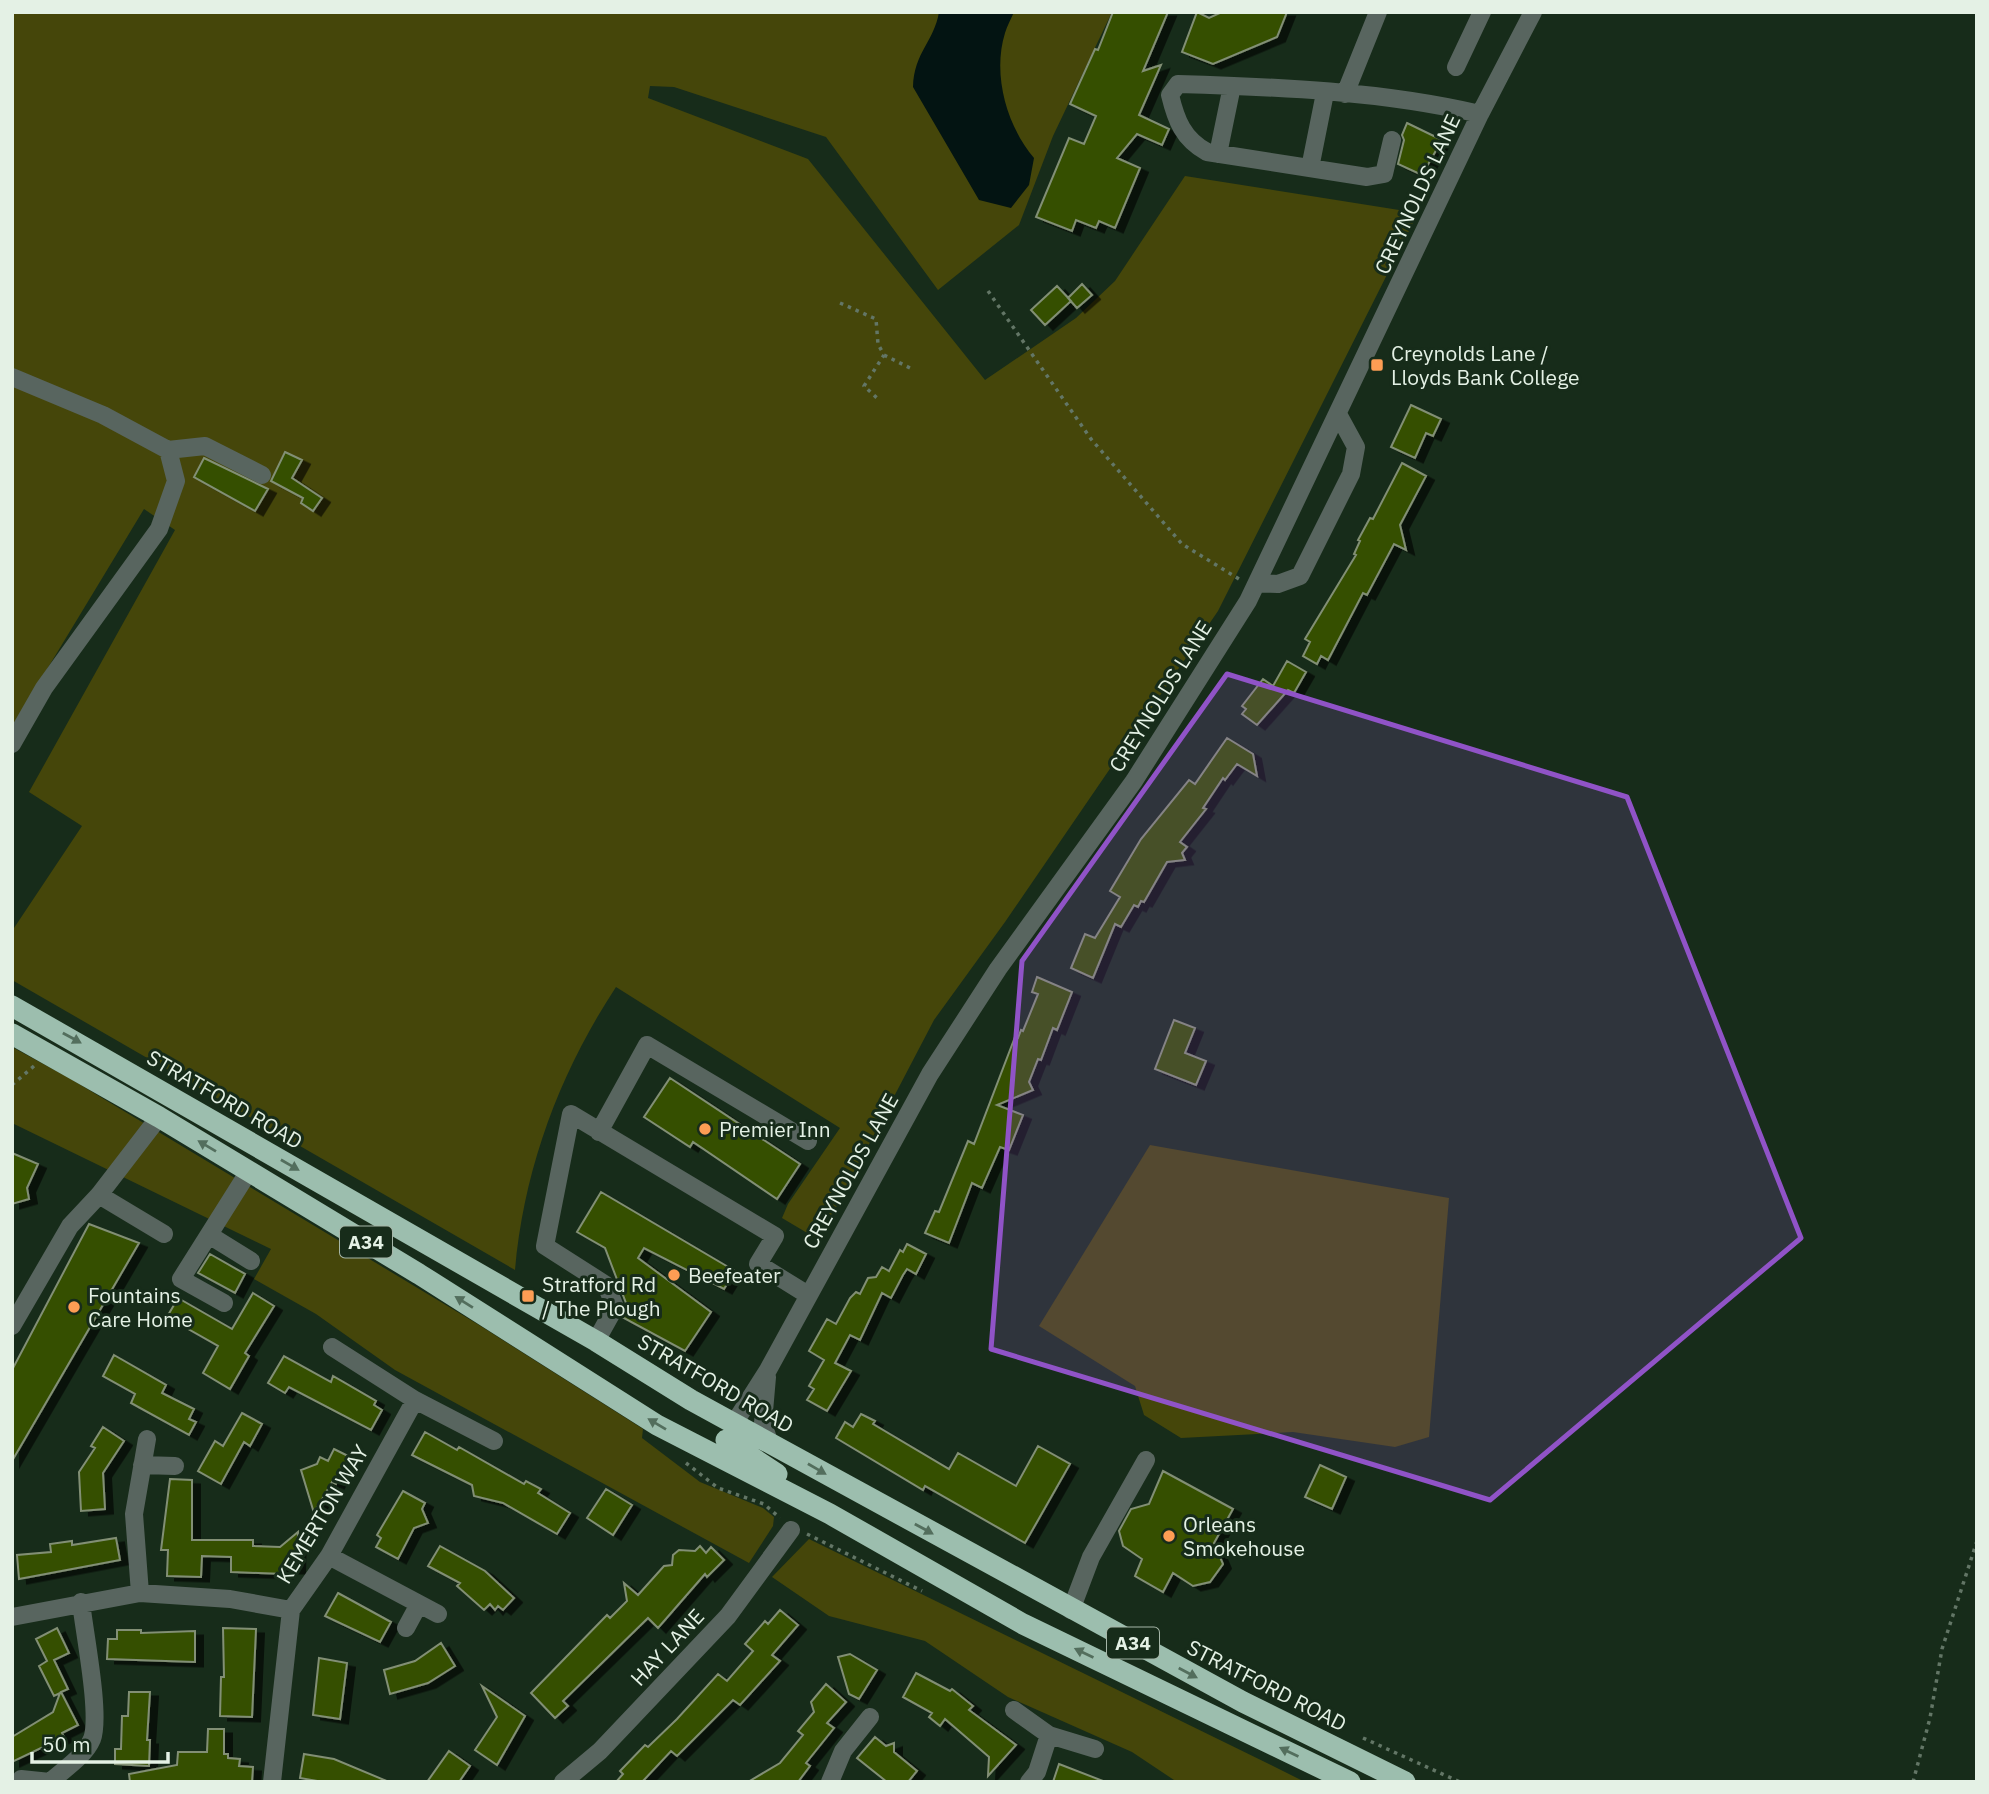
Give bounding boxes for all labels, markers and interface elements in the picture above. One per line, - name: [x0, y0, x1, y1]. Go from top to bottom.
- street label: CREYNOLDS LANE: [1368, 109, 1466, 279]
- place label: Creynolds Lane / Lloyds Bank College: [1391, 339, 1580, 391]
- marker: Creynolds Lane / Lloyds Bank College: [1369, 357, 1385, 373]
- street label: CREYNOLDS LANE: [1102, 615, 1218, 777]
- one-way arrow: [63, 1032, 82, 1044]
- street label: STRATFORD ROAD: [142, 1043, 308, 1155]
- street label: CREYNOLDS LANE: [796, 1088, 904, 1254]
- place label: Premier Inn: [719, 1115, 831, 1143]
- marker: Premier Inn: [697, 1121, 713, 1137]
- one-way arrow: [198, 1140, 217, 1152]
- one-way arrow: [280, 1159, 300, 1171]
- road number: A34: [340, 1226, 392, 1258]
- place label: Beefeater: [688, 1261, 781, 1289]
- marker: Beefeater: [666, 1267, 682, 1283]
- place label: Stratford Rd / The Plough: [542, 1270, 661, 1322]
- place label: Fountains Care Home: [88, 1281, 193, 1333]
- marker: Stratford Rd / The Plough: [520, 1288, 536, 1304]
- one-way arrow: [455, 1296, 474, 1309]
- marker: Fountains Care Home: [66, 1299, 82, 1315]
- street label: STRATFORD ROAD: [633, 1327, 799, 1439]
- one-way arrow: [647, 1418, 666, 1430]
- street label: KEMERTON WAY: [269, 1439, 375, 1589]
- one-way arrow: [807, 1463, 826, 1475]
- place label: Orleans Smokehouse: [1183, 1510, 1305, 1562]
- one-way arrow: [914, 1523, 934, 1535]
- marker: Orleans Smokehouse: [1161, 1528, 1177, 1544]
- street label: HAY LANE: [624, 1602, 710, 1692]
- road number: A34: [1107, 1628, 1159, 1658]
- street label: STRATFORD ROAD: [1182, 1633, 1352, 1737]
- one-way arrow: [1074, 1648, 1094, 1659]
- one-way arrow: [1179, 1667, 1198, 1679]
- scale bar: [32, 1720, 168, 1764]
- text: 50 m: [42, 1730, 91, 1758]
- one-way arrow: [1279, 1746, 1299, 1758]

